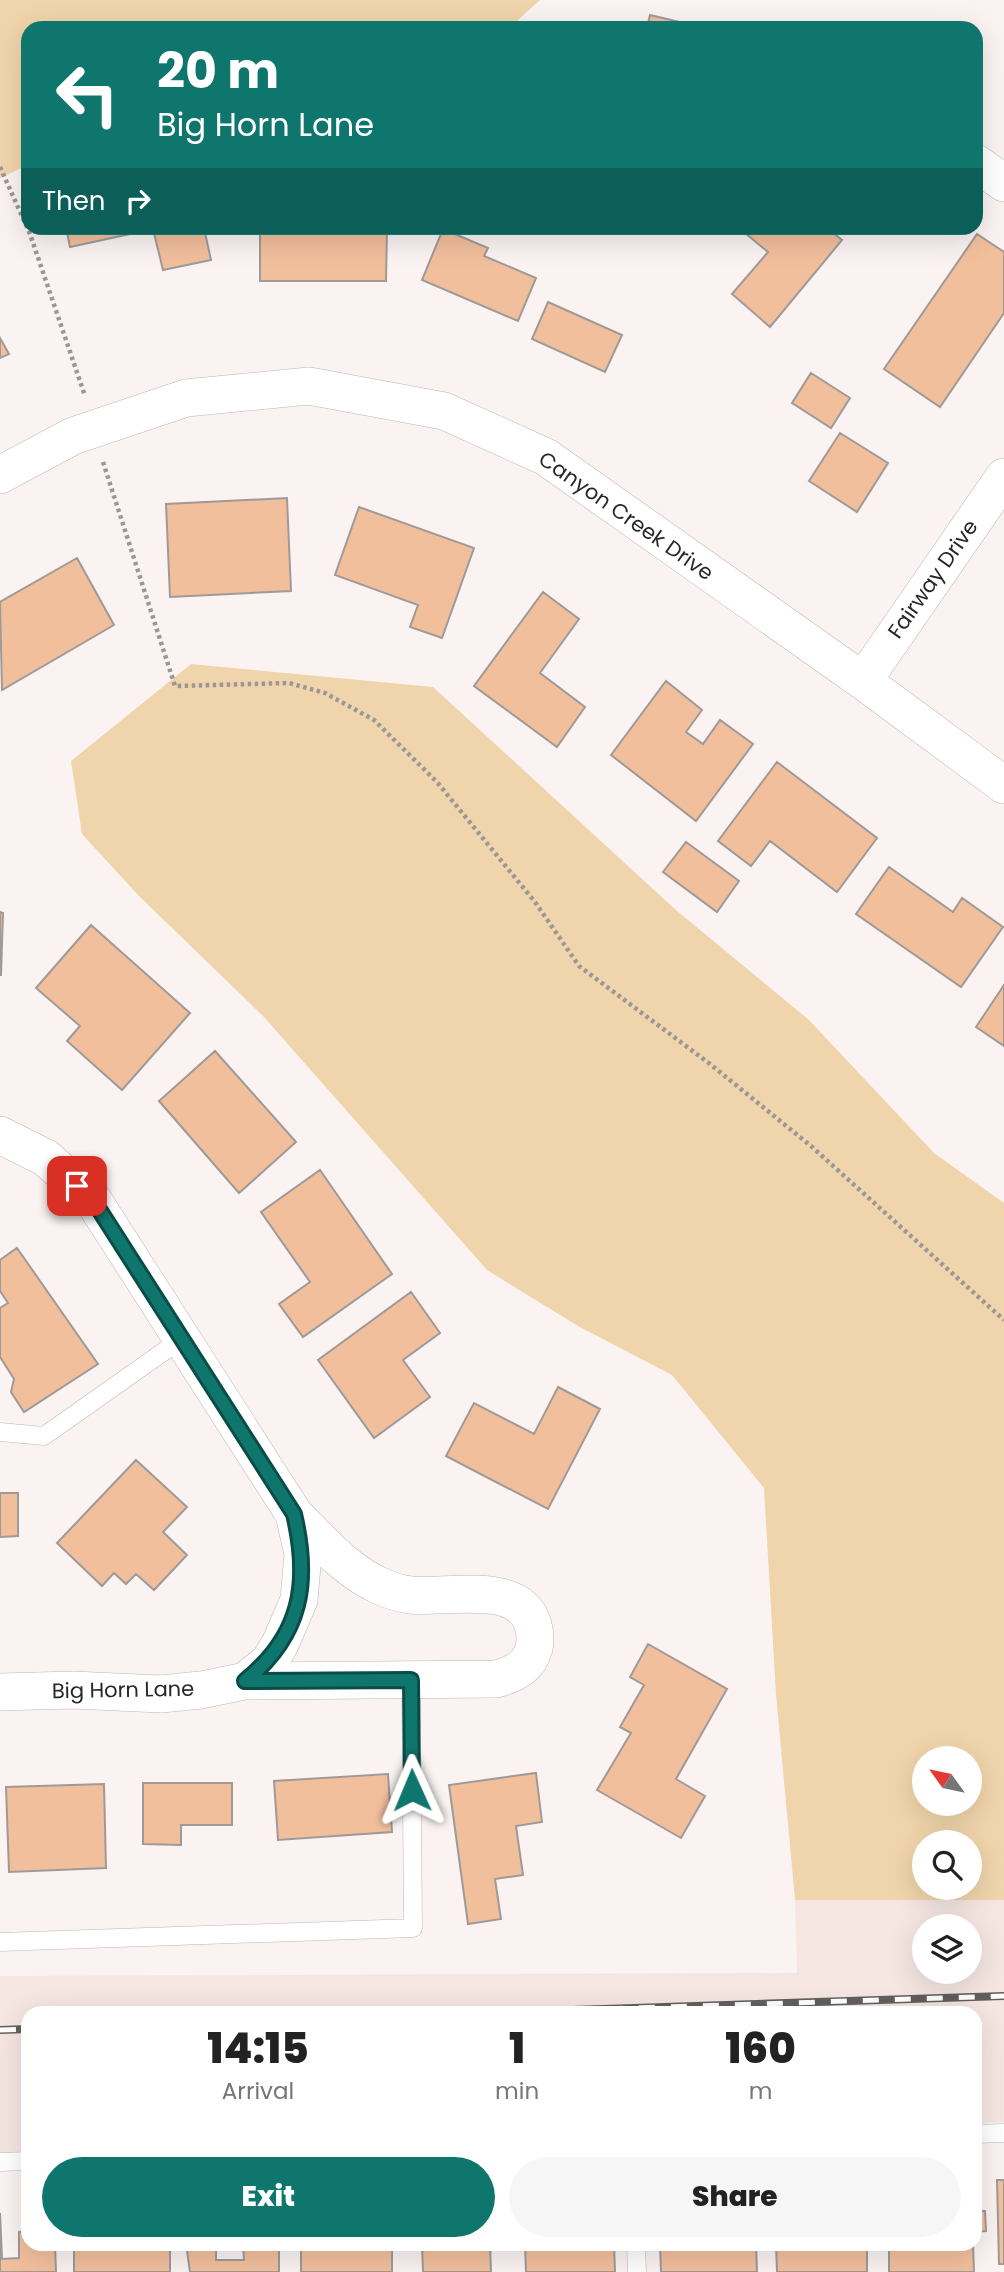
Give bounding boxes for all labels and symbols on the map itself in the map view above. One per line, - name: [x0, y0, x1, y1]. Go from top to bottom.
- street label: Canyon Creek Drive: [533, 444, 720, 587]
- street label: Fairway Drive: [881, 513, 984, 644]
- pin: [47, 1156, 107, 1216]
- street label: Big Horn Lane: [52, 1674, 194, 1705]
- north arrow: [912, 1746, 982, 1816]
- position arrow: [375, 1753, 449, 1827]

